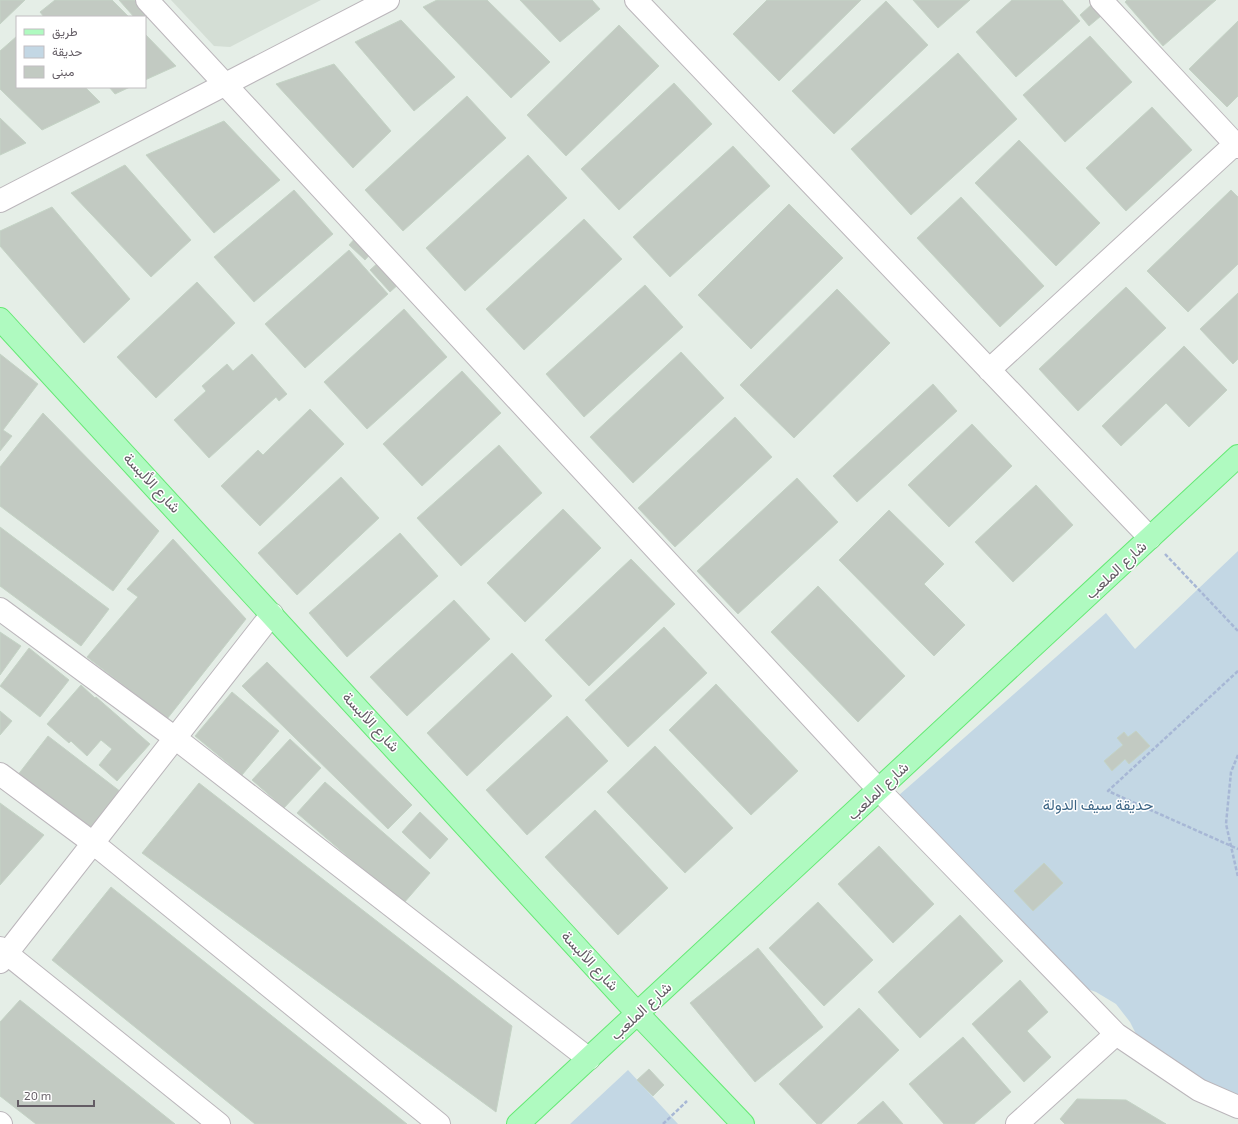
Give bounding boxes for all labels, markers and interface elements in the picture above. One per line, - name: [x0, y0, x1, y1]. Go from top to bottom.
- legend: [16, 16, 146, 88]
- text: طريق: [52, 24, 78, 40]
- text: حديقة: [52, 44, 82, 59]
- text: مبنى: [52, 64, 74, 80]
- street label: شارع الألبسة: [118, 449, 185, 518]
- street label: شارع الملعب: [1081, 536, 1152, 604]
- street label: شارع الألبسة: [337, 688, 404, 757]
- street label: شارع الملعب: [843, 757, 914, 825]
- park label: حديقة سيف الدولة: [1043, 795, 1153, 814]
- street label: شارع الألبسة: [556, 927, 623, 996]
- street label: شارع الملعب: [606, 977, 677, 1045]
- scale bar: [18, 1082, 94, 1108]
- text: 20 m: [24, 1088, 51, 1102]

